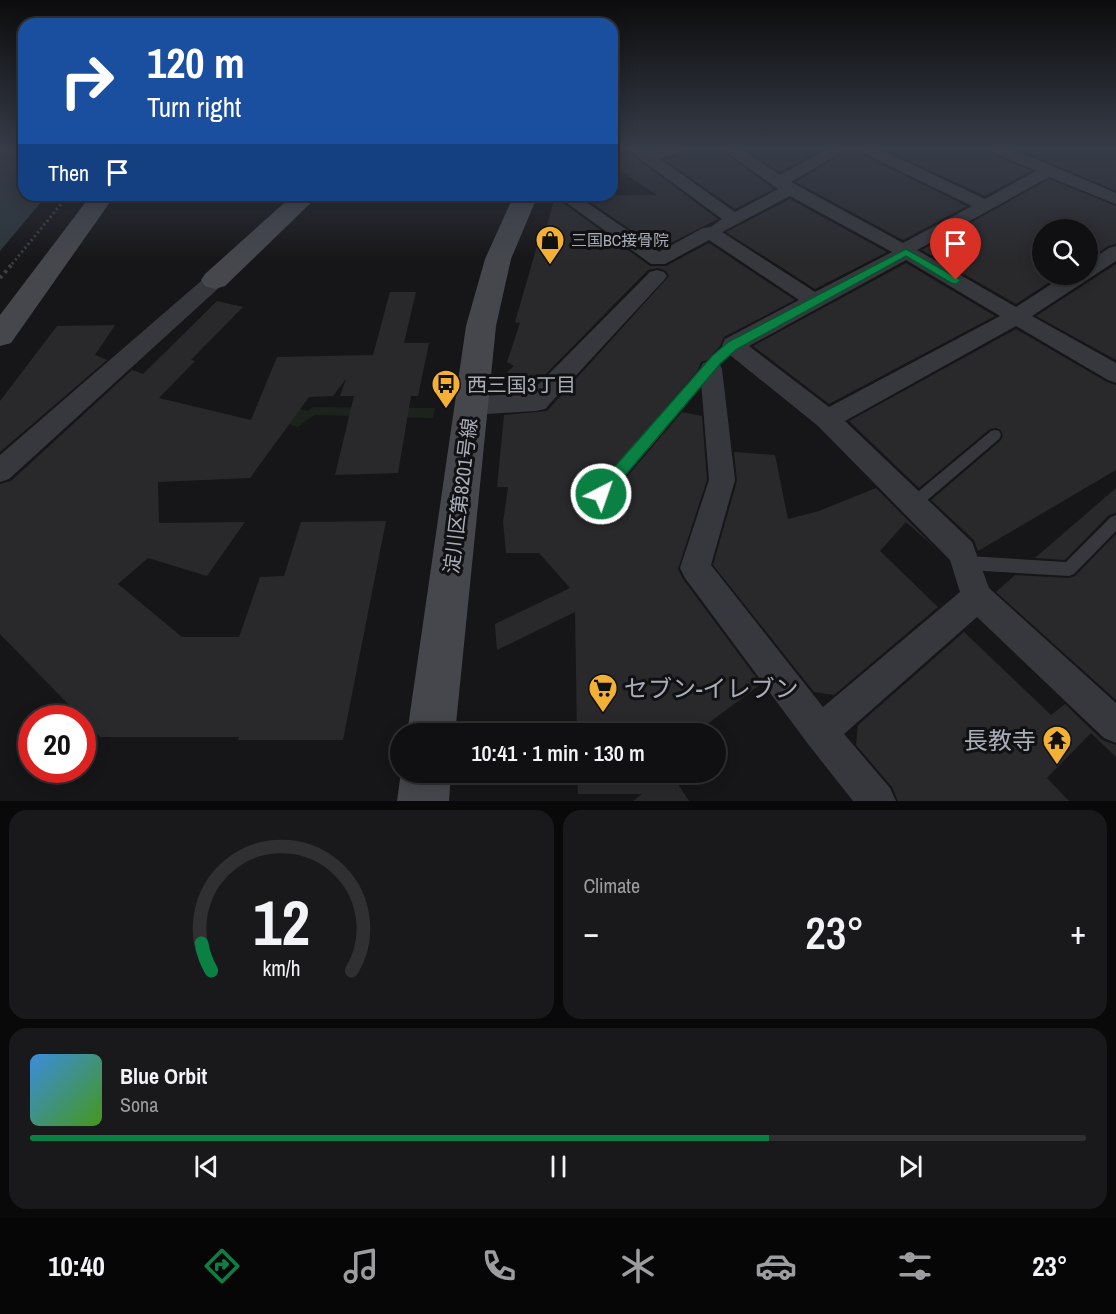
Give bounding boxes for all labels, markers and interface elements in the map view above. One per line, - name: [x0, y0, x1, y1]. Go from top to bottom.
- text: 120 m: [147, 35, 245, 91]
- icon: right: [48, 42, 126, 120]
- text: Turn right: [147, 89, 241, 125]
- icon: arrive: [101, 156, 134, 189]
- text: Then: [48, 158, 89, 188]
- pin: [930, 218, 981, 280]
- map controls: [1032, 219, 1098, 285]
- button: search: [1032, 219, 1098, 285]
- shop icon: 三国BC接骨院: [534, 224, 566, 266]
- icon: arrive: [939, 227, 972, 260]
- place label: 三国BC接骨院: [571, 229, 669, 251]
- bus stop icon: 西三国3丁目: [430, 368, 462, 410]
- place label: 西三国3丁目: [467, 371, 576, 398]
- street label: 淀川区第8201号線: [437, 417, 483, 575]
- position arrow: [569, 462, 633, 526]
- supermarket icon: セブン-イレブン: [587, 672, 619, 714]
- place label: セブン-イレブン: [624, 672, 799, 704]
- speed limit sign: 20: [18, 705, 96, 783]
- place label: 長教寺: [964, 724, 1036, 756]
- temple icon: 長教寺: [1041, 724, 1073, 766]
- text: 10:41 · 1 min · 130 m: [471, 738, 645, 768]
- text: Climate: [584, 872, 640, 899]
- text: 12: [253, 880, 310, 964]
- text: 23°: [805, 902, 864, 963]
- text: −: [584, 910, 599, 954]
- text: +: [1070, 910, 1086, 954]
- text: km/h: [262, 955, 300, 984]
- text: Blue Orbit: [120, 1061, 207, 1091]
- text: Sona: [120, 1091, 158, 1118]
- icon: previous: [190, 1150, 223, 1183]
- icon: pause: [542, 1150, 575, 1183]
- icon: next: [894, 1150, 927, 1183]
- icon: directions: [201, 1245, 243, 1287]
- icon: music: [340, 1245, 382, 1287]
- icon: phone: [478, 1245, 520, 1287]
- icon: climate: [617, 1245, 659, 1287]
- icon: car: [755, 1245, 797, 1287]
- icon: filters: [894, 1245, 936, 1287]
- text: 10:40: [48, 1248, 105, 1284]
- text: 23°: [1032, 1248, 1068, 1284]

